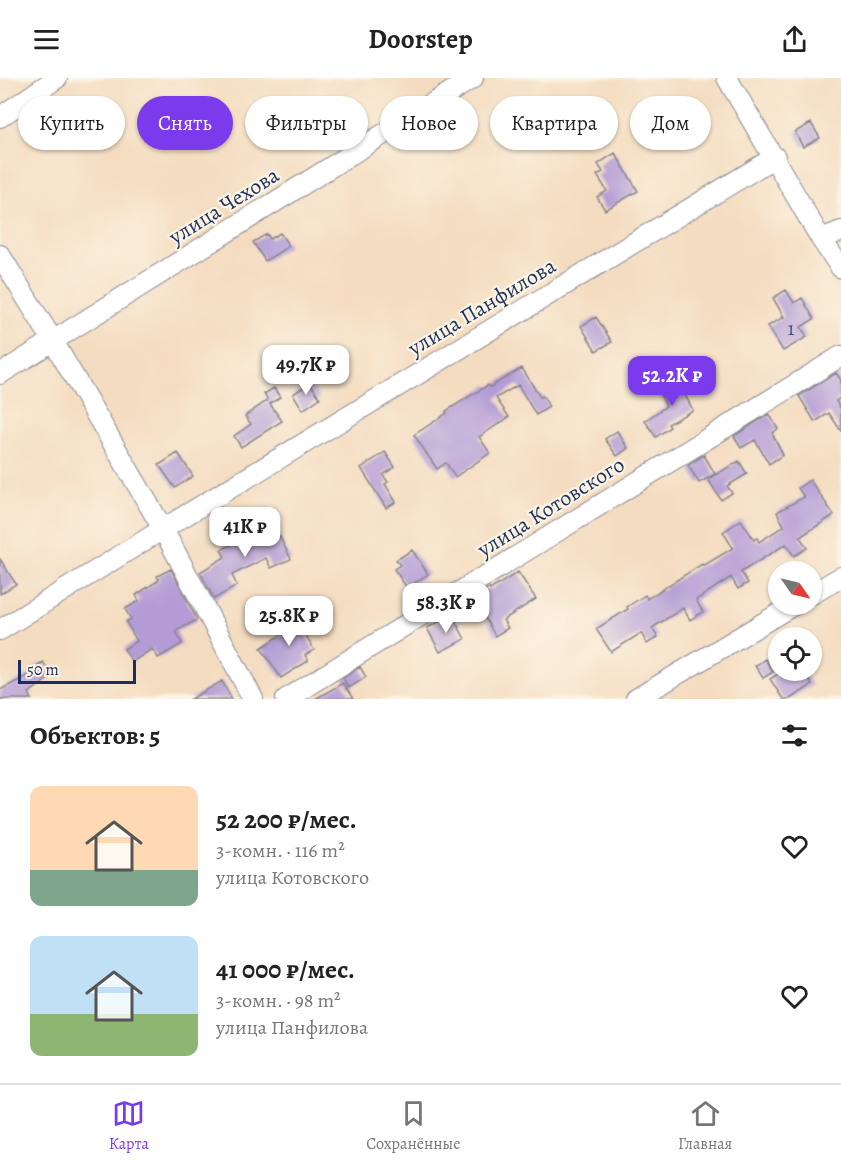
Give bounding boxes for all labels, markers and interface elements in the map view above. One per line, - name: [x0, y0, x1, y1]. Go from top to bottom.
- text: Doorstep: [368, 21, 473, 57]
- icon: menu: [30, 23, 63, 56]
- icon: share: [778, 23, 811, 56]
- chip: Купить: [18, 96, 125, 150]
- chip: Снять: [137, 96, 233, 150]
- chip: Фильтры: [245, 96, 368, 150]
- chip: Новое: [380, 96, 478, 150]
- chip: Квартира: [490, 96, 618, 150]
- chip: Дом: [630, 96, 711, 150]
- street label: улица Чехова: [162, 160, 286, 252]
- street label: улица Панфилова: [402, 251, 562, 364]
- house number: 1: [788, 315, 795, 342]
- pin: 49.7K ₽: [251, 345, 361, 396]
- text: 49.7K ₽: [276, 351, 336, 378]
- pin: 52.2K ₽: [617, 356, 727, 407]
- text: 52.2K ₽: [642, 362, 702, 389]
- street label: улица Котовского: [471, 450, 630, 565]
- pin: 41K ₽: [203, 507, 287, 558]
- text: 41K ₽: [223, 513, 267, 540]
- north arrow: [768, 561, 822, 615]
- map controls: [768, 561, 822, 681]
- pin: 58.3K ₽: [391, 583, 501, 634]
- text: 58.3K ₽: [416, 589, 476, 616]
- pin: 25.8K ₽: [234, 596, 344, 647]
- text: 25.8K ₽: [259, 602, 319, 629]
- button: locate: [768, 627, 822, 681]
- scale bar: [18, 657, 136, 684]
- text: 50 m: [27, 659, 59, 681]
- text: Объектов: 5: [30, 718, 160, 753]
- icon: filters: [778, 719, 811, 752]
- text: 52 200 ₽/мес.: [216, 802, 357, 837]
- icon: home: [78, 810, 150, 882]
- icon: heart: [778, 830, 811, 863]
- text: 3-комн. · 116 m²: [216, 837, 345, 864]
- text: улица Котовского: [216, 864, 369, 891]
- text: 41 000 ₽/мес.: [216, 952, 355, 987]
- icon: home: [78, 960, 150, 1032]
- icon: heart: [778, 980, 811, 1013]
- text: 3-комн. · 98 m²: [216, 987, 341, 1014]
- text: улица Панфилова: [216, 1014, 368, 1041]
- tab: Карта: [109, 1097, 149, 1155]
- tab: Сохранённые: [366, 1097, 461, 1155]
- tab: Главная: [678, 1097, 732, 1155]

